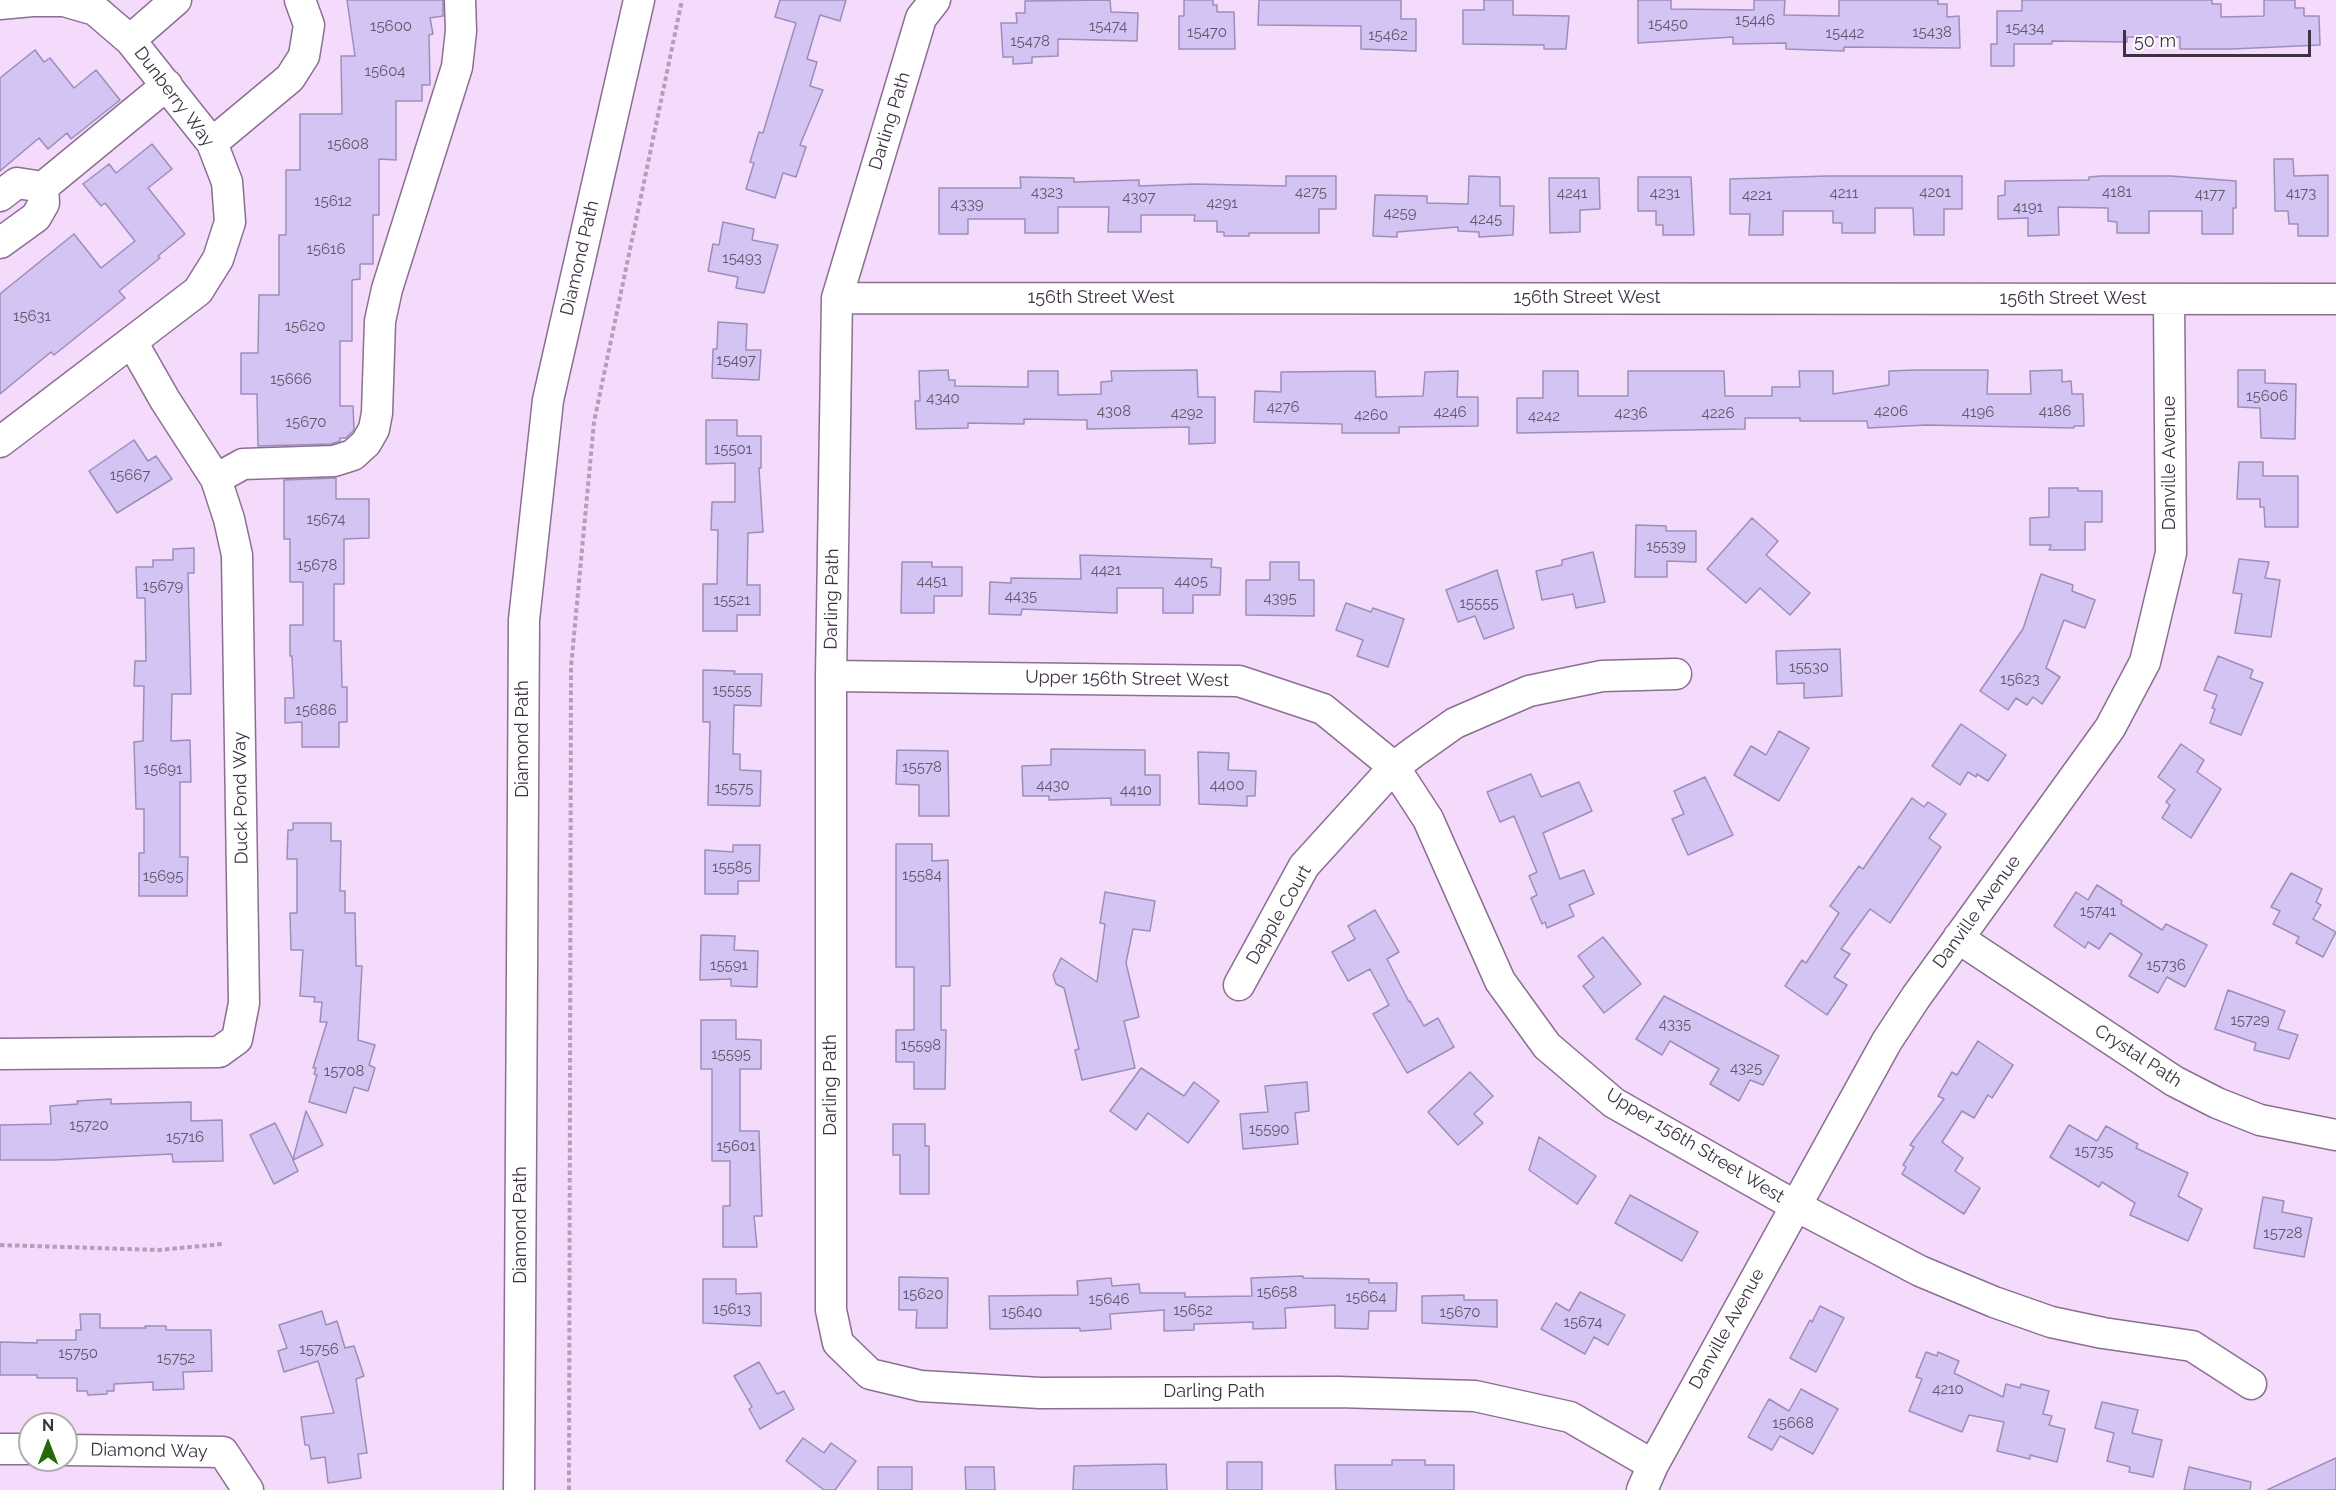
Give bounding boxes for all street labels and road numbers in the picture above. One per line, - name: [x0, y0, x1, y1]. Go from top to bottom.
- street label: Dunberry Way: [129, 43, 219, 151]
- street label: Darling Path: [865, 69, 915, 173]
- street label: Diamond Path: [556, 198, 604, 318]
- street label: 156th Street West: [1028, 287, 1174, 309]
- street label: 156th Street West: [1514, 287, 1660, 309]
- street label: 156th Street West: [2000, 288, 2146, 310]
- street label: Danville Avenue: [2159, 396, 2181, 530]
- street label: Darling Path: [820, 548, 844, 650]
- street label: Upper 156th Street West: [1025, 666, 1229, 692]
- street label: Diamond Path: [512, 680, 534, 798]
- street label: Duck Pond Way: [229, 731, 253, 865]
- street label: Danville Avenue: [1929, 851, 2025, 973]
- street label: Dapple Court: [1242, 862, 1316, 968]
- street label: Crystal Path: [2090, 1020, 2186, 1092]
- street label: Darling Path: [820, 1034, 842, 1136]
- street label: Upper 156th Street West: [1602, 1084, 1788, 1208]
- street label: Diamond Path: [510, 1166, 532, 1284]
- street label: Danville Avenue: [1685, 1265, 1769, 1393]
- street label: Darling Path: [1163, 1381, 1265, 1403]
- street label: Diamond Way: [90, 1439, 208, 1463]

